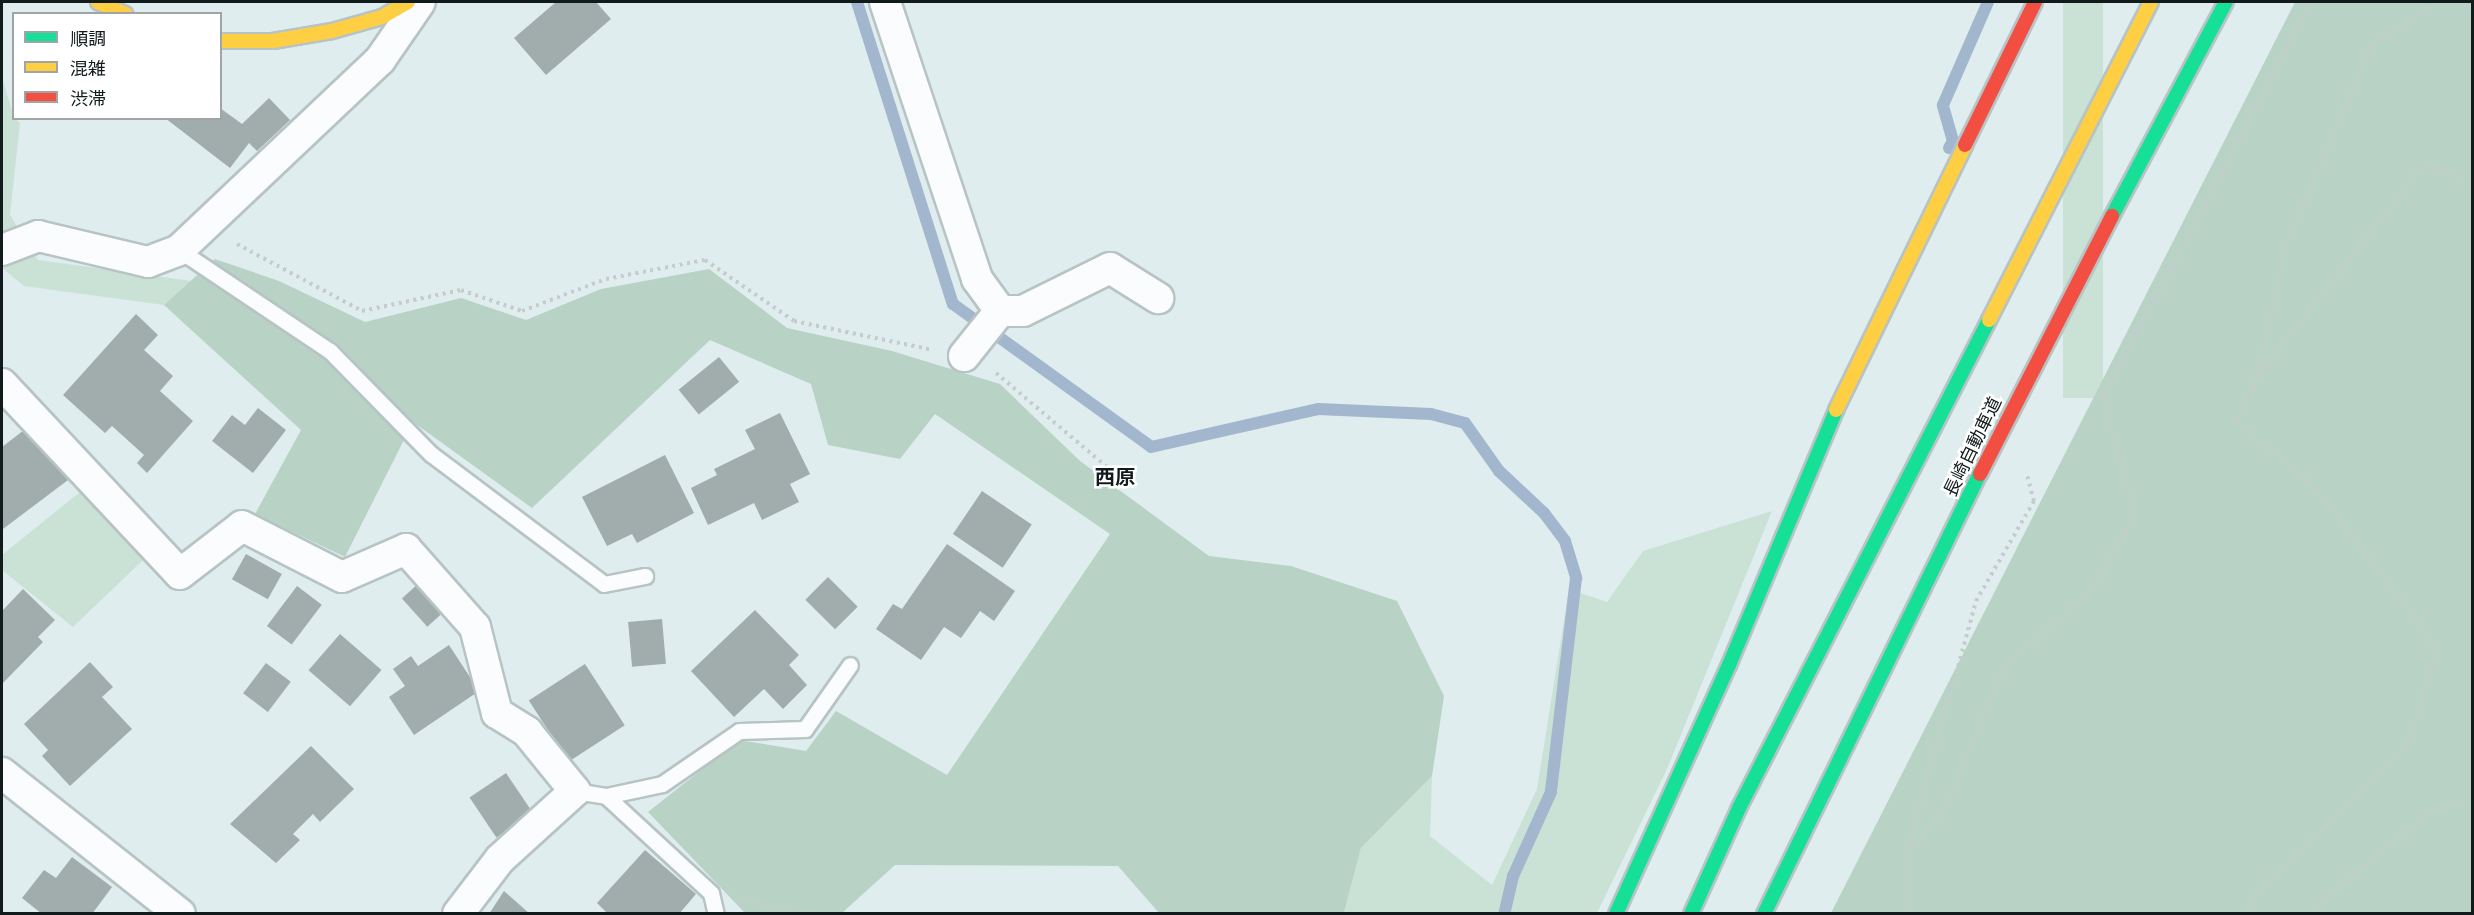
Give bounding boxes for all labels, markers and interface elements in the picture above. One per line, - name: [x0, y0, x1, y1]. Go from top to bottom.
- legend: [12, 12, 222, 120]
- text: 順調: [70, 28, 106, 49]
- text: 混雑: [70, 58, 106, 79]
- text: 渋滞: [70, 88, 106, 109]
- street label: 長崎自動車道: [1940, 394, 2006, 500]
- district label: 西原: [1095, 464, 1135, 488]

